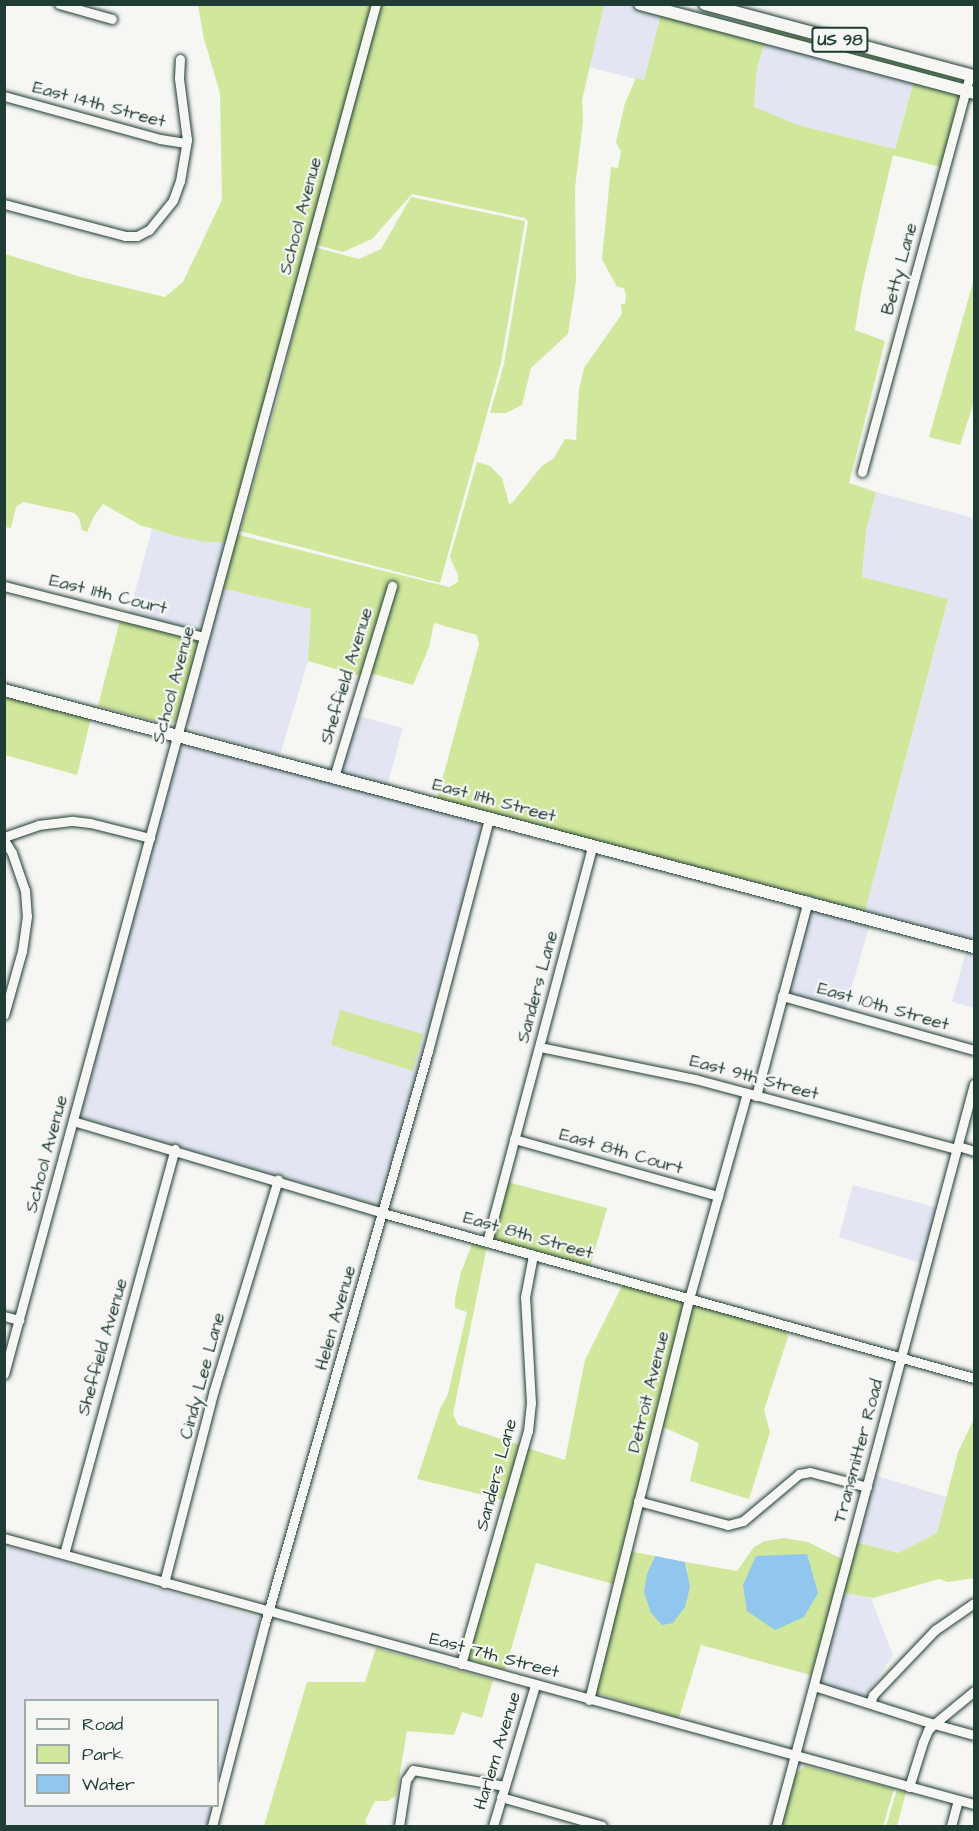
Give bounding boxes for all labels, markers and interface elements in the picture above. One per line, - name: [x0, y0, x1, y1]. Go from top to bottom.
- road number: US 98: [810, 27, 870, 53]
- street label: East 14th Street: [30, 77, 168, 133]
- street label: School Avenue: [275, 155, 327, 277]
- street label: Betty Lane: [877, 221, 923, 317]
- street label: East 11th Court: [47, 570, 169, 620]
- street label: Sheffield Avenue: [316, 605, 378, 747]
- street label: School Avenue: [148, 624, 200, 746]
- street label: East 11th Street: [430, 774, 558, 828]
- street label: Sanders Lane: [513, 929, 563, 1045]
- street label: East 10th Street: [815, 978, 951, 1036]
- street label: East 9th Street: [687, 1050, 821, 1106]
- street label: School Avenue: [21, 1093, 73, 1215]
- street label: East 8th Court: [557, 1124, 685, 1180]
- street label: East 8th Street: [461, 1207, 595, 1265]
- street label: Helen Avenue: [311, 1263, 361, 1373]
- street label: Sheffield Avenue: [73, 1276, 133, 1418]
- street label: Cindy Lee Lane: [176, 1310, 230, 1442]
- street label: Detroit Avenue: [623, 1329, 675, 1455]
- street label: Transmitter Road: [829, 1377, 889, 1525]
- street label: Sanders Lane: [472, 1417, 522, 1533]
- street label: East 7th Street: [427, 1628, 561, 1684]
- street label: Harlem Avenue: [470, 1689, 526, 1813]
- legend: [24, 1699, 219, 1807]
- text: Road: [82, 1712, 123, 1737]
- text: Park: [82, 1742, 124, 1767]
- text: Water: [82, 1772, 135, 1797]

